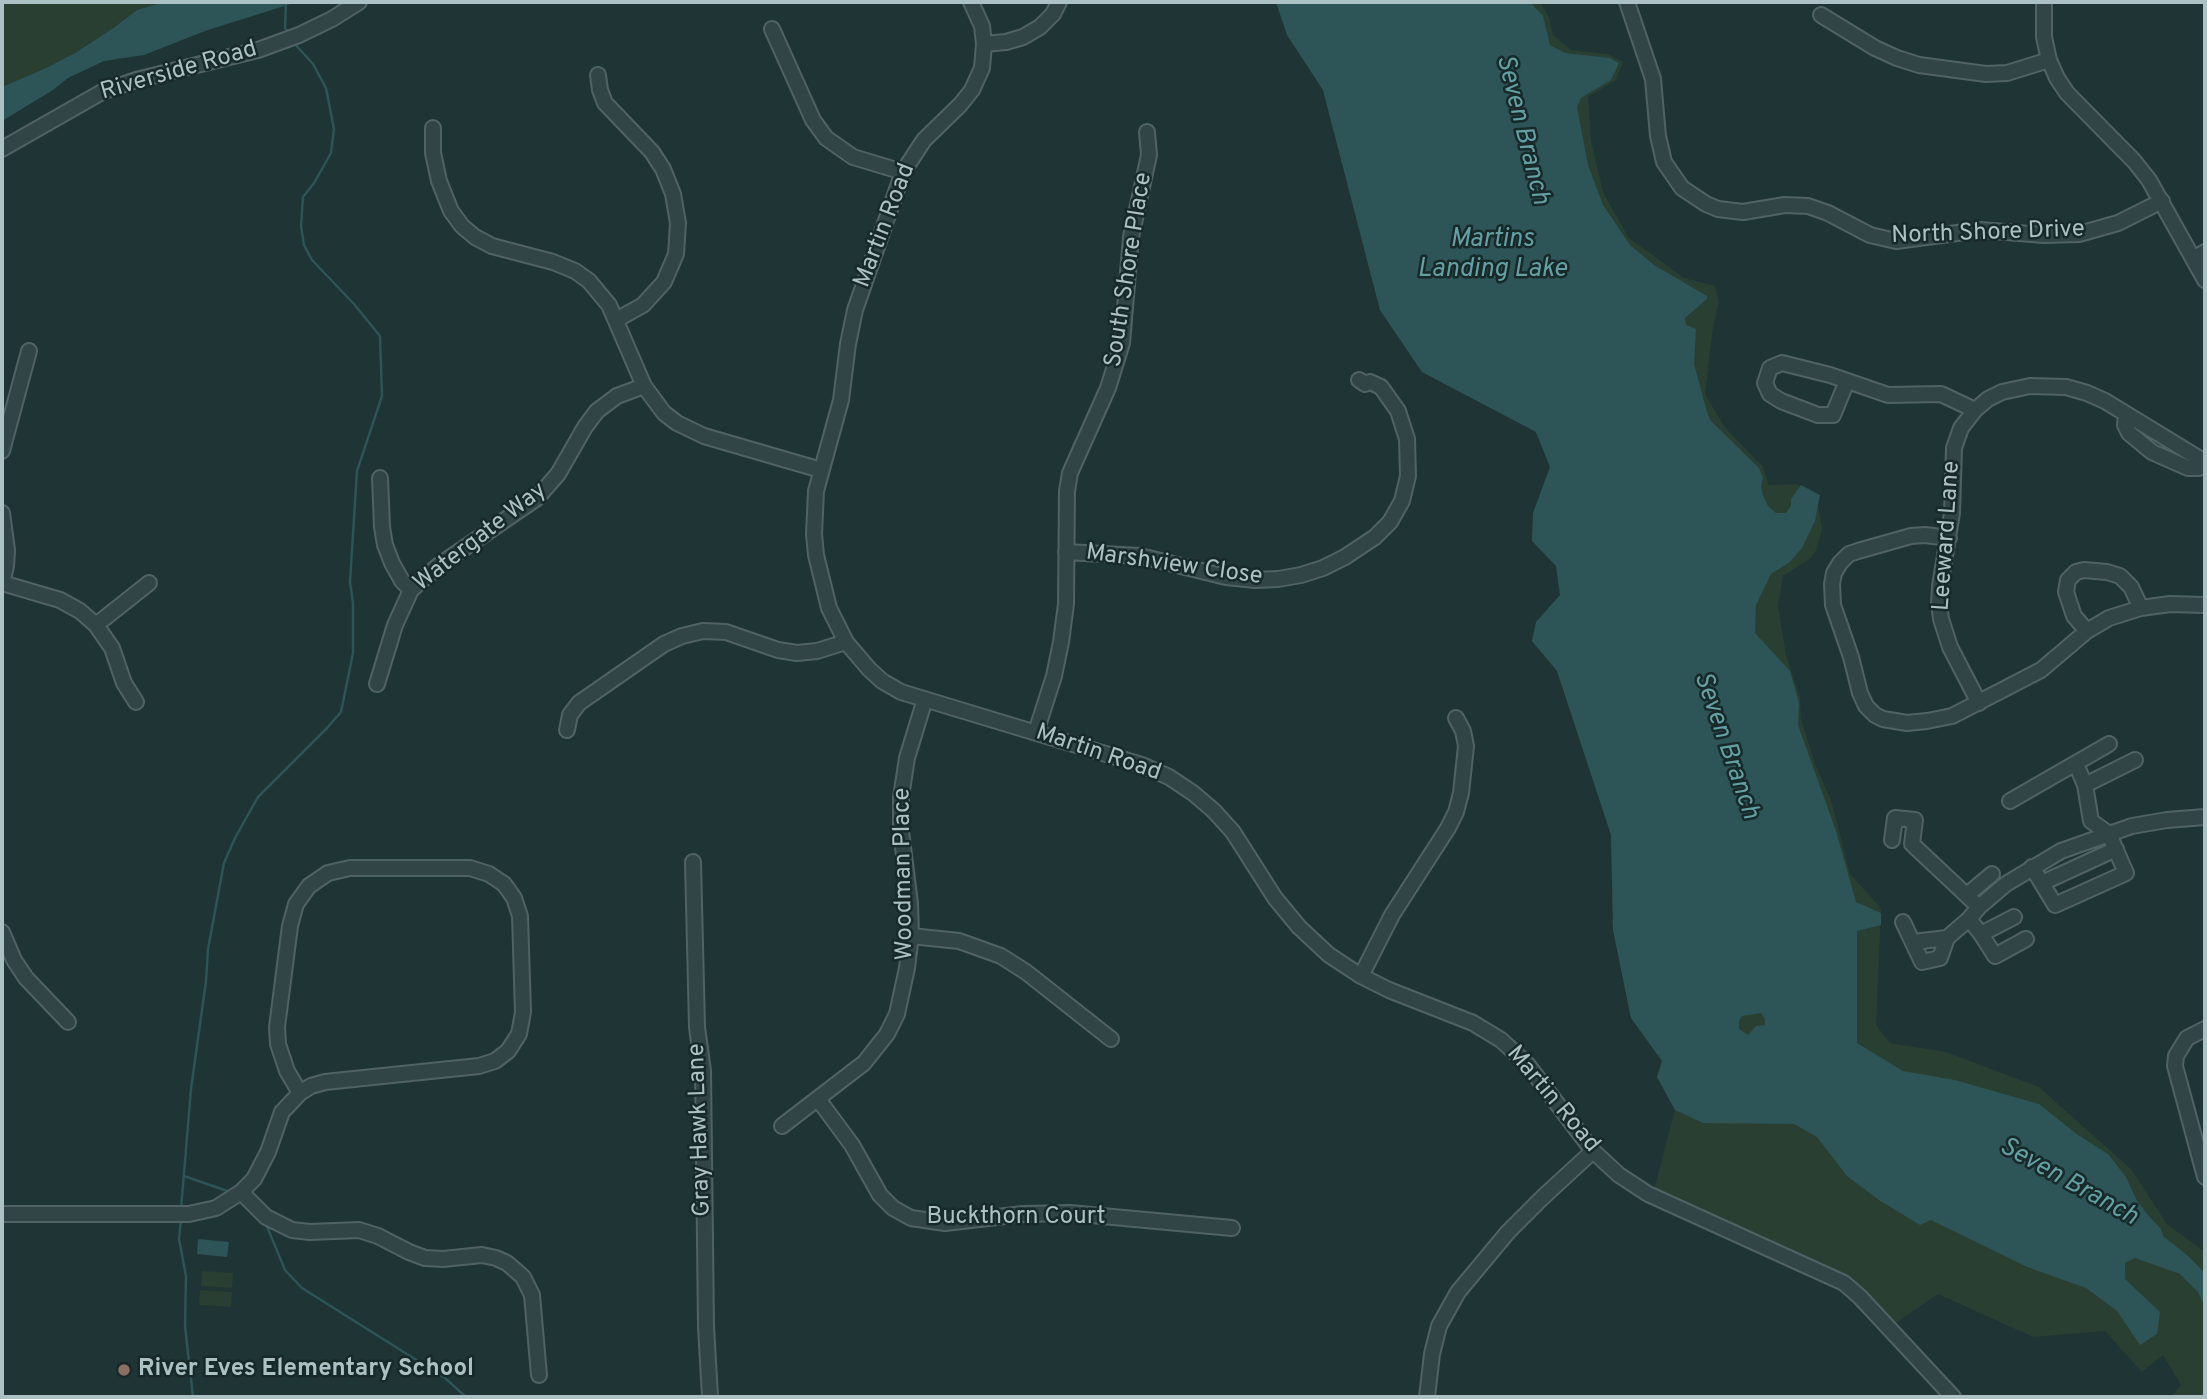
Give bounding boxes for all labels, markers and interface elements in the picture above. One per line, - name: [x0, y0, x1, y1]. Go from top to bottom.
- street label: Riverside Road: [97, 36, 261, 108]
- water label: Seven Branch: [1487, 52, 1555, 208]
- street label: Martin Road: [849, 160, 923, 292]
- street label: South Shore Place: [1100, 171, 1160, 369]
- street label: North Shore Drive: [1891, 216, 2085, 252]
- water label: Martins Landing Lake: [1417, 225, 1567, 286]
- street label: Leeward Lane: [1928, 460, 1968, 612]
- street label: Watergate Way: [409, 477, 553, 599]
- street label: Marshview Close: [1084, 539, 1264, 593]
- water label: Seven Branch: [1685, 668, 1765, 824]
- street label: Martin Road: [1032, 719, 1164, 789]
- street label: Woodman Place: [889, 787, 921, 961]
- street label: Martin Road: [1499, 1041, 1605, 1159]
- street label: Gray Hawk Lane: [684, 1043, 718, 1217]
- water label: Seven Branch: [1993, 1132, 2143, 1234]
- street label: Buckthorn Court: [926, 1204, 1106, 1232]
- place label: River Eves Elementary School: [138, 1356, 474, 1384]
- marker: River Eves Elementary School: [116, 1362, 132, 1378]

